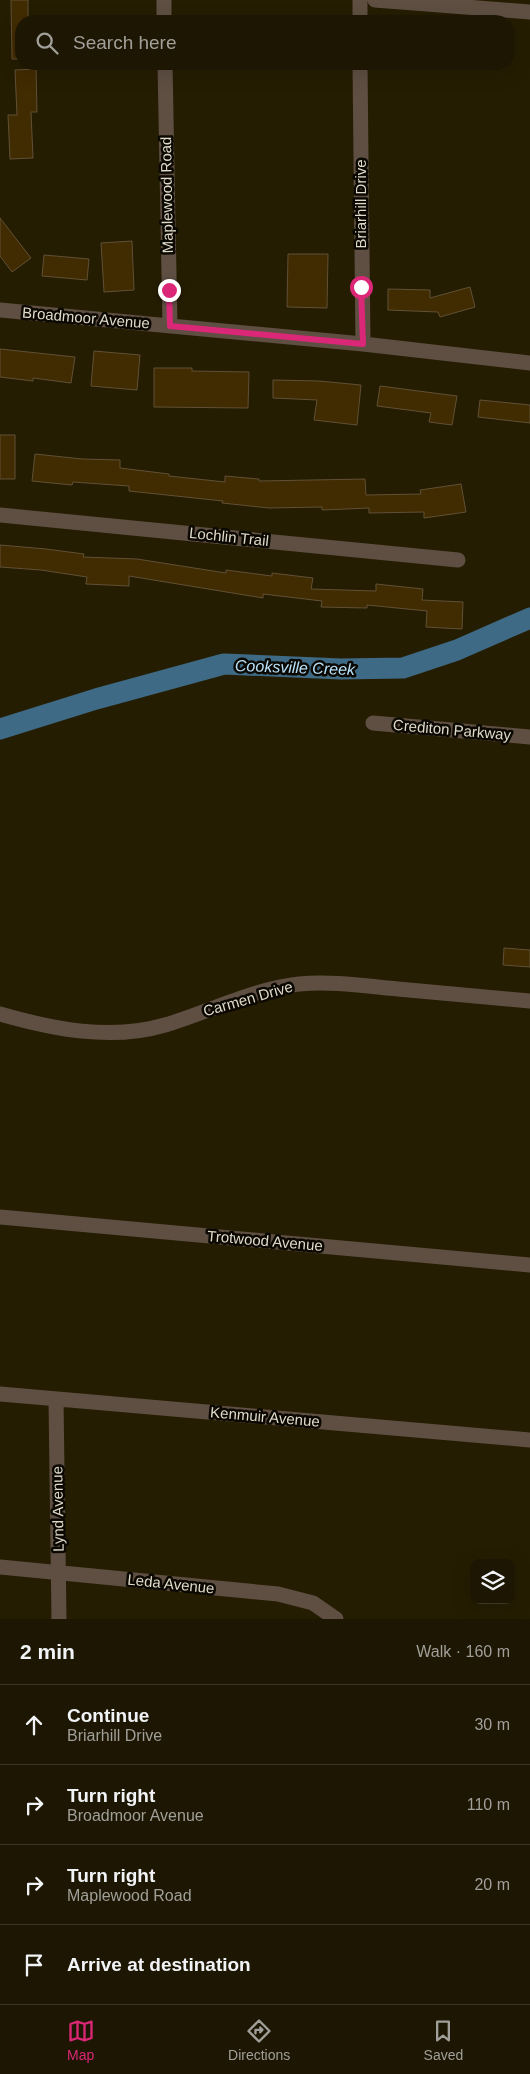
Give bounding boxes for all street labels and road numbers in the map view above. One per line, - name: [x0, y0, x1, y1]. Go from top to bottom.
- street label: Maplewood Road: [157, 136, 176, 254]
- street label: Briarhill Drive: [352, 159, 369, 249]
- street label: Broadmoor Avenue: [21, 303, 151, 332]
- street label: Lochlin Trail: [188, 524, 270, 549]
- street label: Crediton Parkway: [392, 716, 512, 743]
- street label: Carmen Drive: [201, 978, 295, 1019]
- street label: Trotwood Avenue: [207, 1227, 324, 1254]
- street label: Kenmuir Avenue: [210, 1403, 320, 1430]
- street label: Lynd Avenue: [48, 1466, 67, 1552]
- street label: Leda Avenue: [127, 1570, 215, 1597]

